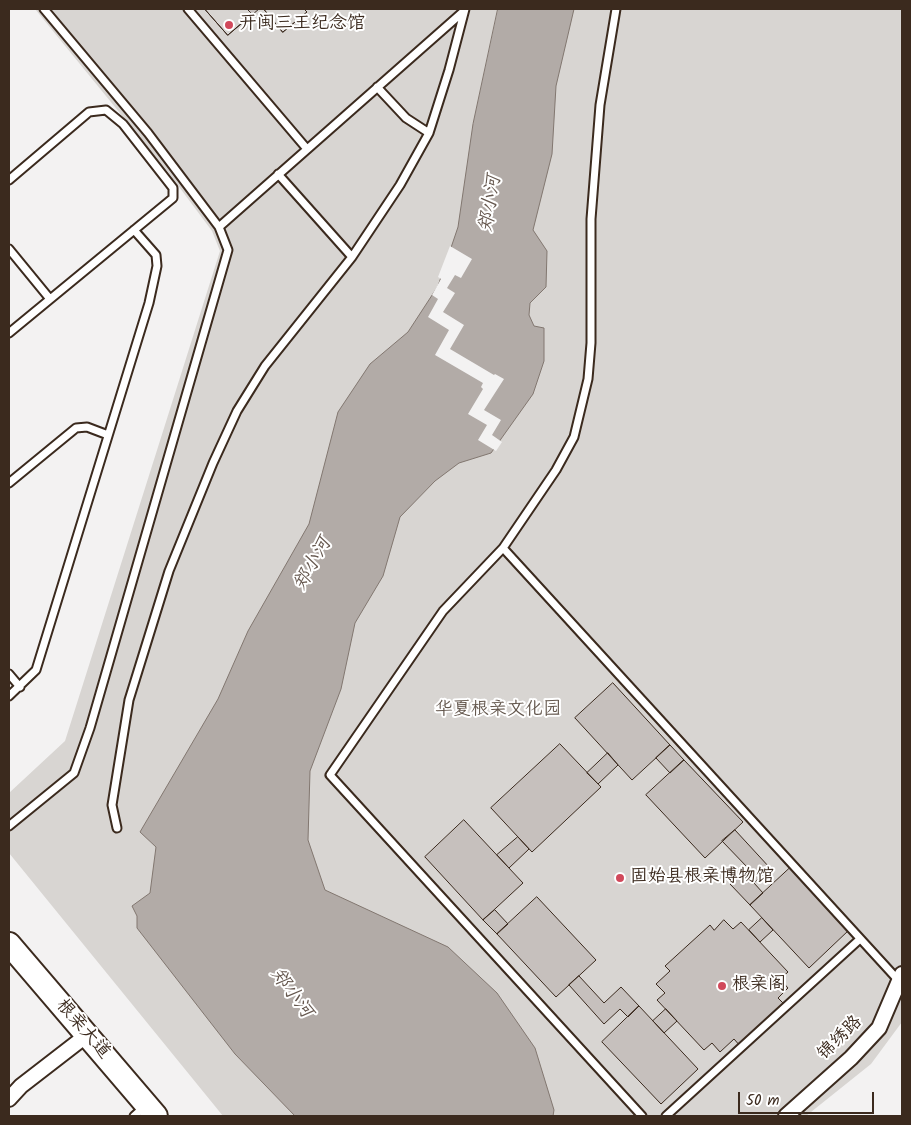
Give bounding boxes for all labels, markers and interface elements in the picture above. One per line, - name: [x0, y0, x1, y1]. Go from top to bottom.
- place label: 开闽三王纪念馆: [239, 14, 365, 36]
- marker: 开闽三王纪念馆: [223, 19, 235, 31]
- water label: 郑小河: [476, 174, 508, 234]
- water label: 郑小河: [290, 535, 338, 595]
- park label: 华夏根亲文化园: [435, 700, 561, 722]
- place label: 固始县根亲博物馆: [630, 867, 774, 889]
- marker: 固始县根亲博物馆: [614, 872, 626, 884]
- water label: 郑小河: [264, 964, 316, 1024]
- place label: 根亲阁: [732, 975, 786, 997]
- marker: 根亲阁: [716, 980, 728, 992]
- street label: 根亲大道: [50, 996, 114, 1064]
- street label: 锦绣路: [814, 1012, 868, 1066]
- scale bar: [741, 1082, 877, 1114]
- text: 50 m: [746, 1089, 780, 1113]

